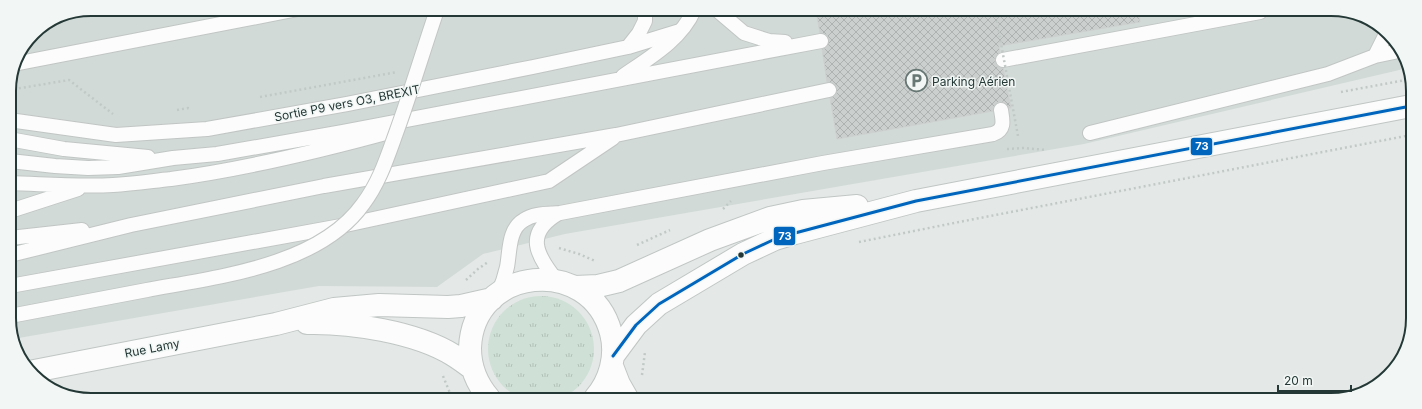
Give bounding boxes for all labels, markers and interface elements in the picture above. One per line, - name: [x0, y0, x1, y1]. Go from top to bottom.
- parking icon: Parking Aérien: [904, 68, 930, 94]
- place label: Parking Aérien: [932, 74, 1015, 89]
- street label: Sortie P9 vers O3, BREXIT: [273, 81, 421, 124]
- line badge: 73: [1190, 137, 1213, 156]
- text: 73: [1195, 139, 1209, 153]
- line badge: 73: [773, 226, 796, 246]
- text: 73: [778, 229, 792, 243]
- unlabelled marker: [736, 250, 746, 260]
- street label: Rue Lamy: [123, 335, 181, 361]
- scale bar: [1278, 367, 1351, 393]
- text: 20 m: [1284, 373, 1313, 388]

